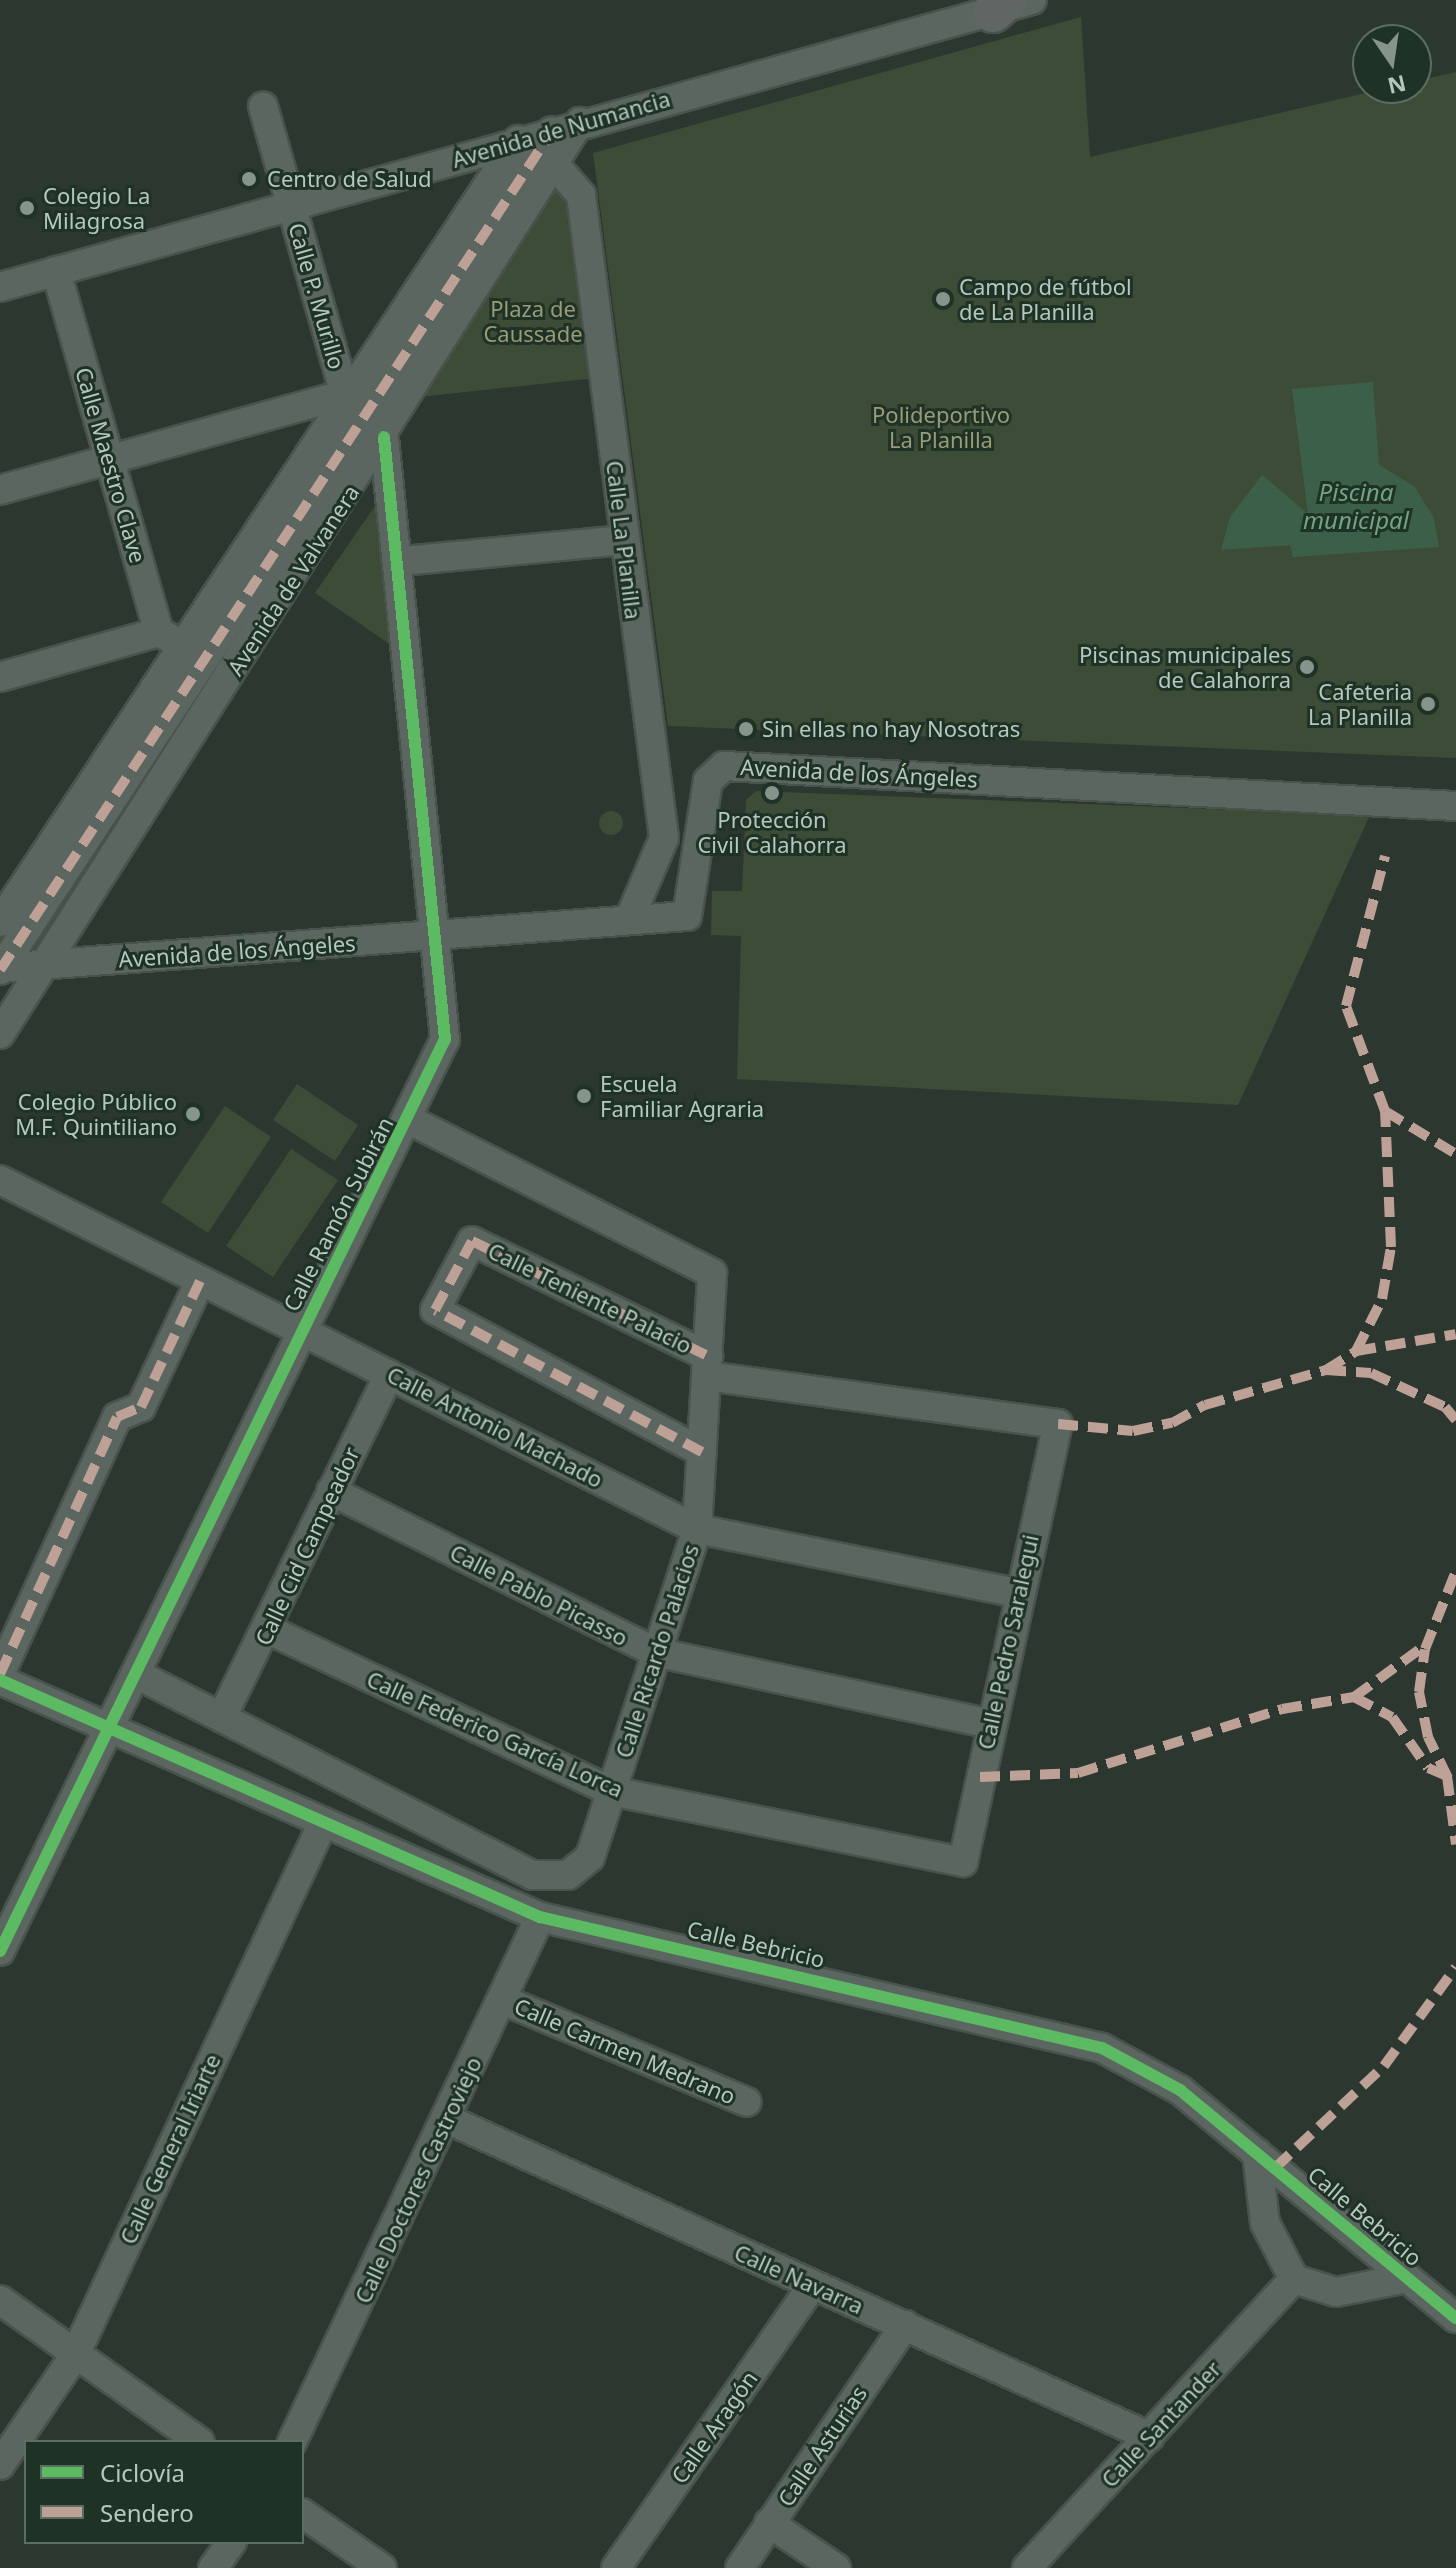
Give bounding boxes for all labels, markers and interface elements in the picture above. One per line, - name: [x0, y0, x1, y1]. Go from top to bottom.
- north arrow: [1352, 24, 1432, 104]
- text: N: [1385, 69, 1409, 102]
- street label: Avenida de Numancia: [449, 85, 673, 173]
- place label: Centro de Salud: [267, 166, 431, 192]
- marker: Centro de Salud: [238, 168, 260, 190]
- place label: Colegio La Milagrosa: [43, 182, 150, 234]
- marker: Colegio La Milagrosa: [18, 199, 36, 217]
- street label: Calle P. Murillo: [284, 220, 350, 372]
- place label: Campo de fútbol de La Planilla: [959, 273, 1132, 324]
- marker: Campo de fútbol de La Planilla: [934, 290, 952, 308]
- park label: Plaza de Caussade: [483, 295, 583, 346]
- street label: Calle Maestro Clave: [70, 364, 152, 566]
- park label: Polideportivo La Planilla: [872, 401, 1010, 452]
- street label: Calle La Planilla: [601, 459, 647, 621]
- water label: Piscina municipal: [1303, 478, 1409, 534]
- street label: Avenida de Valvanera: [222, 480, 364, 680]
- place label: Piscinas municipales de Calahorra: [1079, 641, 1291, 692]
- marker: Piscinas municipales de Calahorra: [1298, 658, 1316, 676]
- place label: Cafeteria La Planilla: [1308, 678, 1412, 730]
- marker: Cafeteria La Planilla: [1419, 695, 1437, 713]
- place label: Sin ellas no hay Nosotras: [762, 716, 1020, 742]
- marker: Sin ellas no hay Nosotras: [737, 720, 755, 738]
- street label: Avenida de los Ángeles: [740, 754, 978, 792]
- marker: Protección Civil Calahorra: [763, 784, 781, 802]
- place label: Protección Civil Calahorra: [697, 806, 847, 858]
- street label: Avenida de los Ángeles: [118, 930, 356, 972]
- place label: Escuela Familiar Agraria: [600, 1070, 764, 1122]
- marker: Escuela Familiar Agraria: [575, 1087, 593, 1105]
- place label: Colegio Público M.F. Quintiliano: [15, 1088, 177, 1140]
- marker: Colegio Público M.F. Quintiliano: [184, 1105, 202, 1123]
- street label: Calle Ramón Subirán: [278, 1112, 398, 1316]
- street label: Calle Teniente Palacio: [484, 1237, 696, 1359]
- street label: Calle Antonio Machado: [383, 1361, 607, 1493]
- street label: Calle Cid Campeador: [249, 1443, 365, 1649]
- street label: Calle Pedro Saralegui: [972, 1532, 1044, 1752]
- street label: Calle Pablo Picasso: [446, 1539, 632, 1651]
- street label: Calle Ricardo Palacios: [610, 1541, 704, 1761]
- street label: Calle Federico García Lorca: [363, 1666, 627, 1802]
- street label: Calle Bebricio: [685, 1915, 827, 1973]
- street label: Calle Carmen Medrano: [511, 1993, 739, 2109]
- street label: Calle General Iriarte: [114, 2050, 226, 2248]
- street label: Calle Doctores Castroviejo: [349, 2053, 487, 2307]
- street label: Calle Bebricio: [1303, 2161, 1427, 2271]
- street label: Calle Navarra: [730, 2239, 868, 2319]
- street label: Calle Santander: [1096, 2356, 1226, 2492]
- street label: Calle Aragón: [666, 2366, 762, 2488]
- street label: Calle Asturias: [772, 2381, 872, 2511]
- legend: [24, 2440, 304, 2544]
- text: Ciclovía: [100, 2456, 185, 2489]
- text: Sendero: [100, 2496, 194, 2529]

